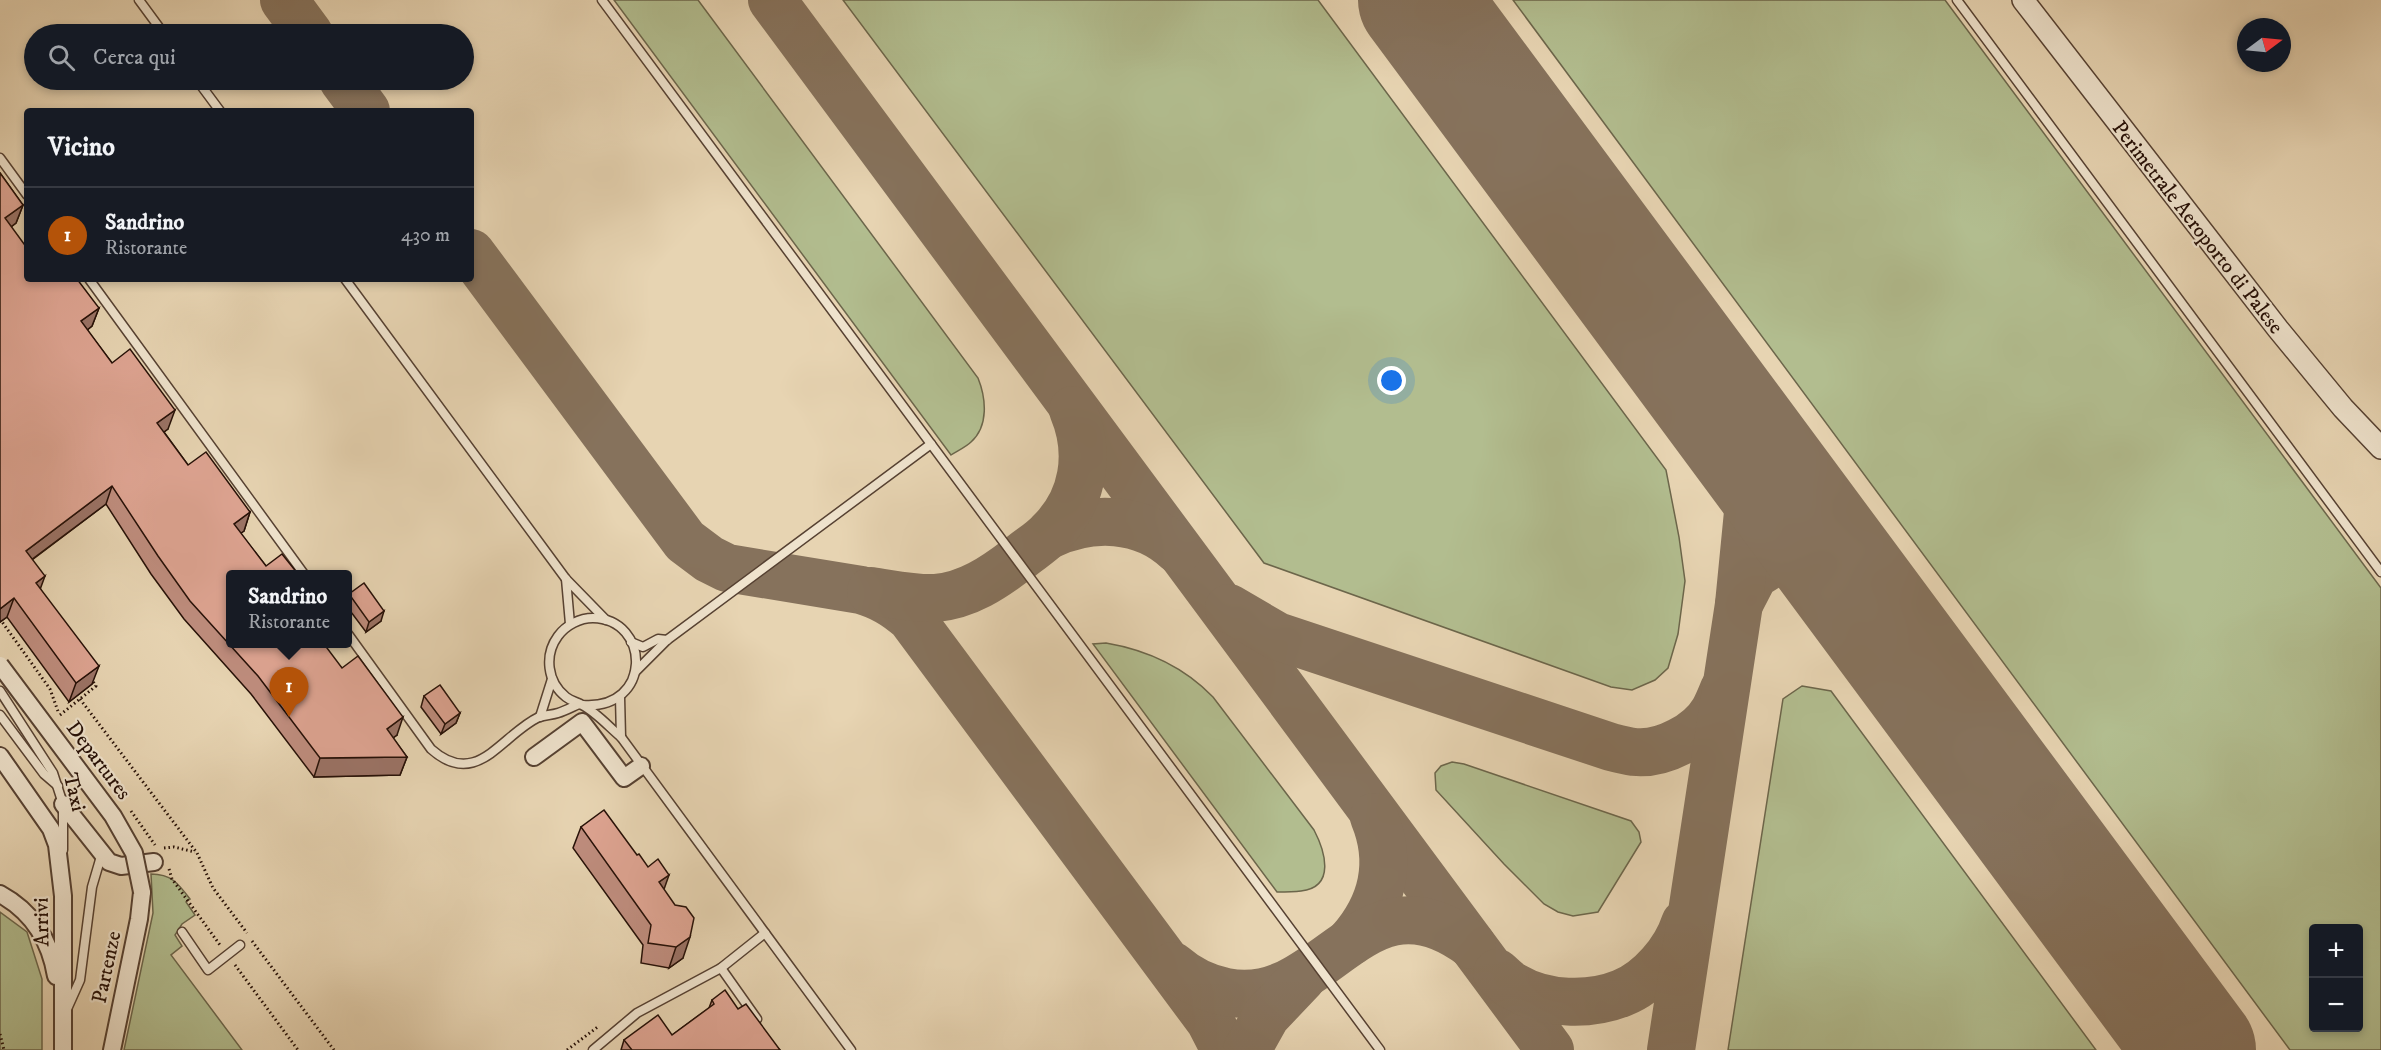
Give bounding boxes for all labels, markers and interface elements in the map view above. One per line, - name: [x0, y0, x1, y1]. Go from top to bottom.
- north arrow: [2237, 18, 2291, 72]
- search box: [24, 24, 474, 90]
- icon: search: [45, 41, 78, 74]
- text: Cerca qui: [93, 44, 176, 71]
- street label: Perimetrale Aeroporto di Palese: [2106, 116, 2289, 340]
- text: Vicino: [48, 131, 115, 164]
- text: Sandrino: [105, 209, 184, 236]
- text: 1: [64, 223, 71, 248]
- text: 430 m: [401, 223, 450, 248]
- text: Ristorante: [105, 236, 187, 261]
- your location: [1377, 366, 1406, 395]
- popup: [226, 570, 352, 648]
- text: Sandrino: [248, 583, 327, 610]
- text: Ristorante: [248, 610, 330, 635]
- pin: 1: [270, 668, 308, 717]
- street label: Departures: [60, 716, 136, 805]
- street label: Taxi: [57, 770, 91, 814]
- street label: Arrivi: [29, 897, 55, 947]
- map controls: [2309, 924, 2363, 1032]
- button: +: [2309, 924, 2363, 978]
- street label: Partenze: [87, 928, 127, 1006]
- button: −: [2309, 978, 2363, 1032]

